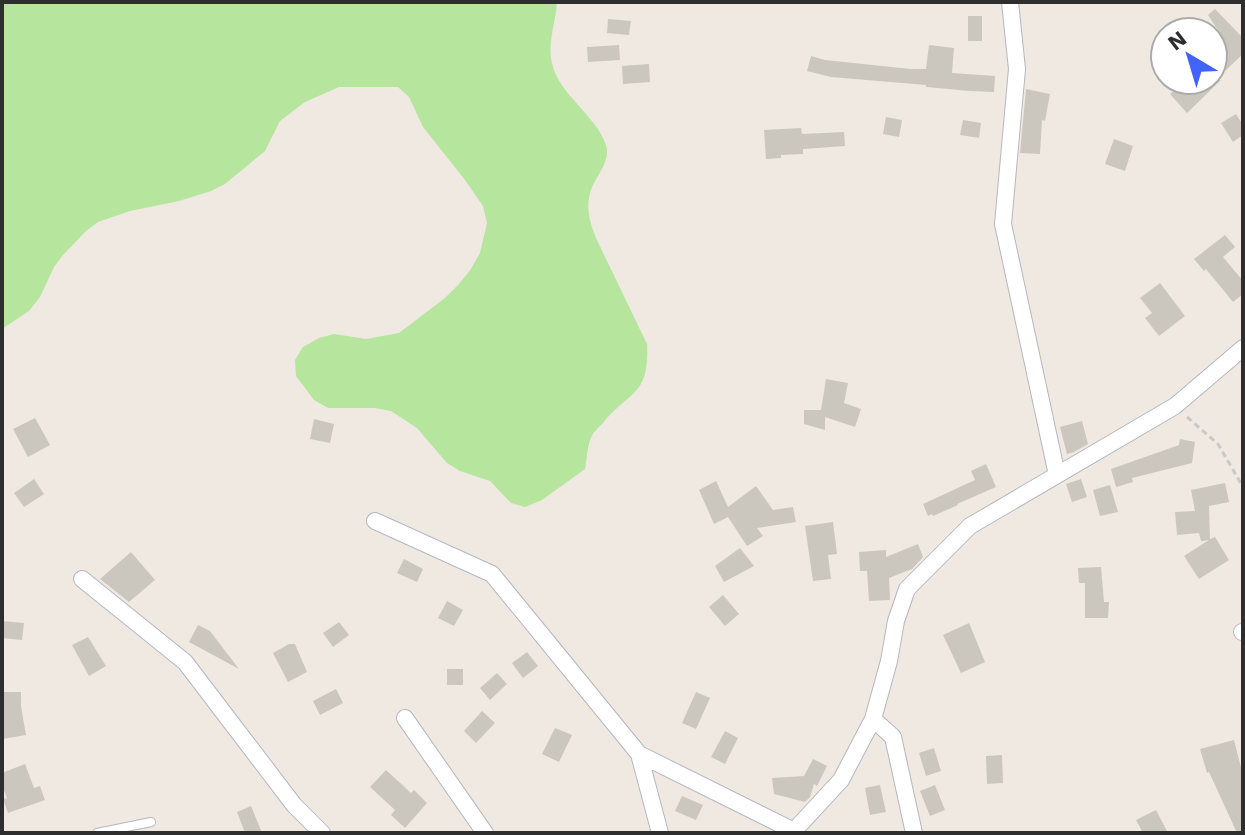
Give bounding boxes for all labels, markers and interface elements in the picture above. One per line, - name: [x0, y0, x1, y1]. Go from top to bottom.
- north arrow: [1149, 16, 1229, 96]
- text: N: [1163, 26, 1191, 56]

